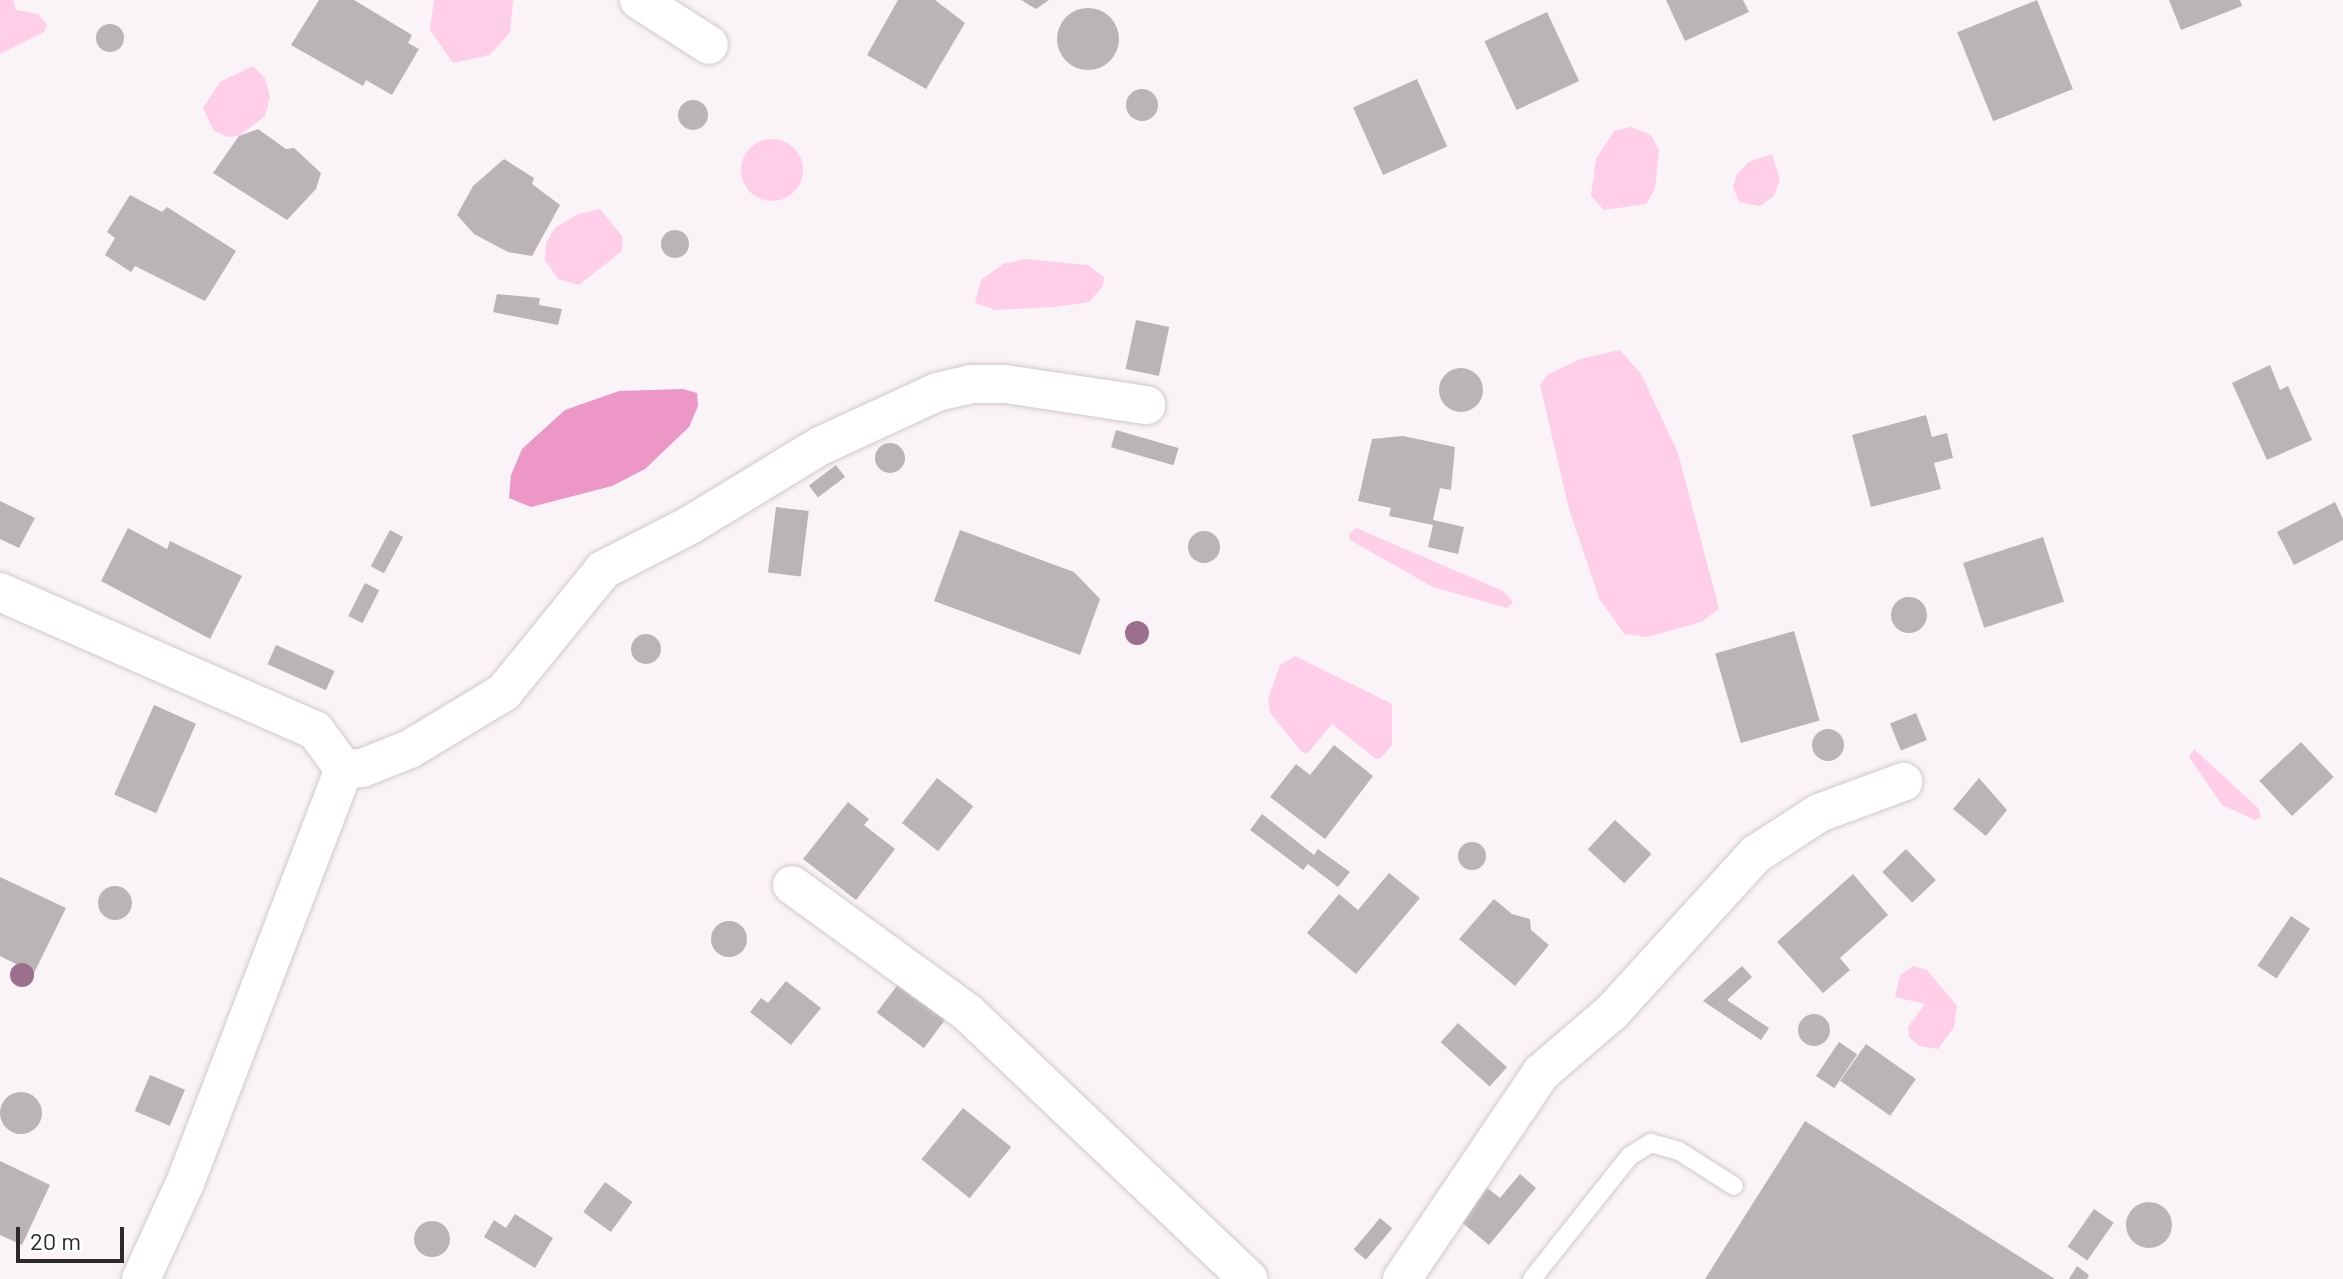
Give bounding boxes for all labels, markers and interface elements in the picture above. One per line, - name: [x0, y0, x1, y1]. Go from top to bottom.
- scale bar: [20, 1211, 128, 1261]
- text: 20 m: [30, 1226, 81, 1255]

